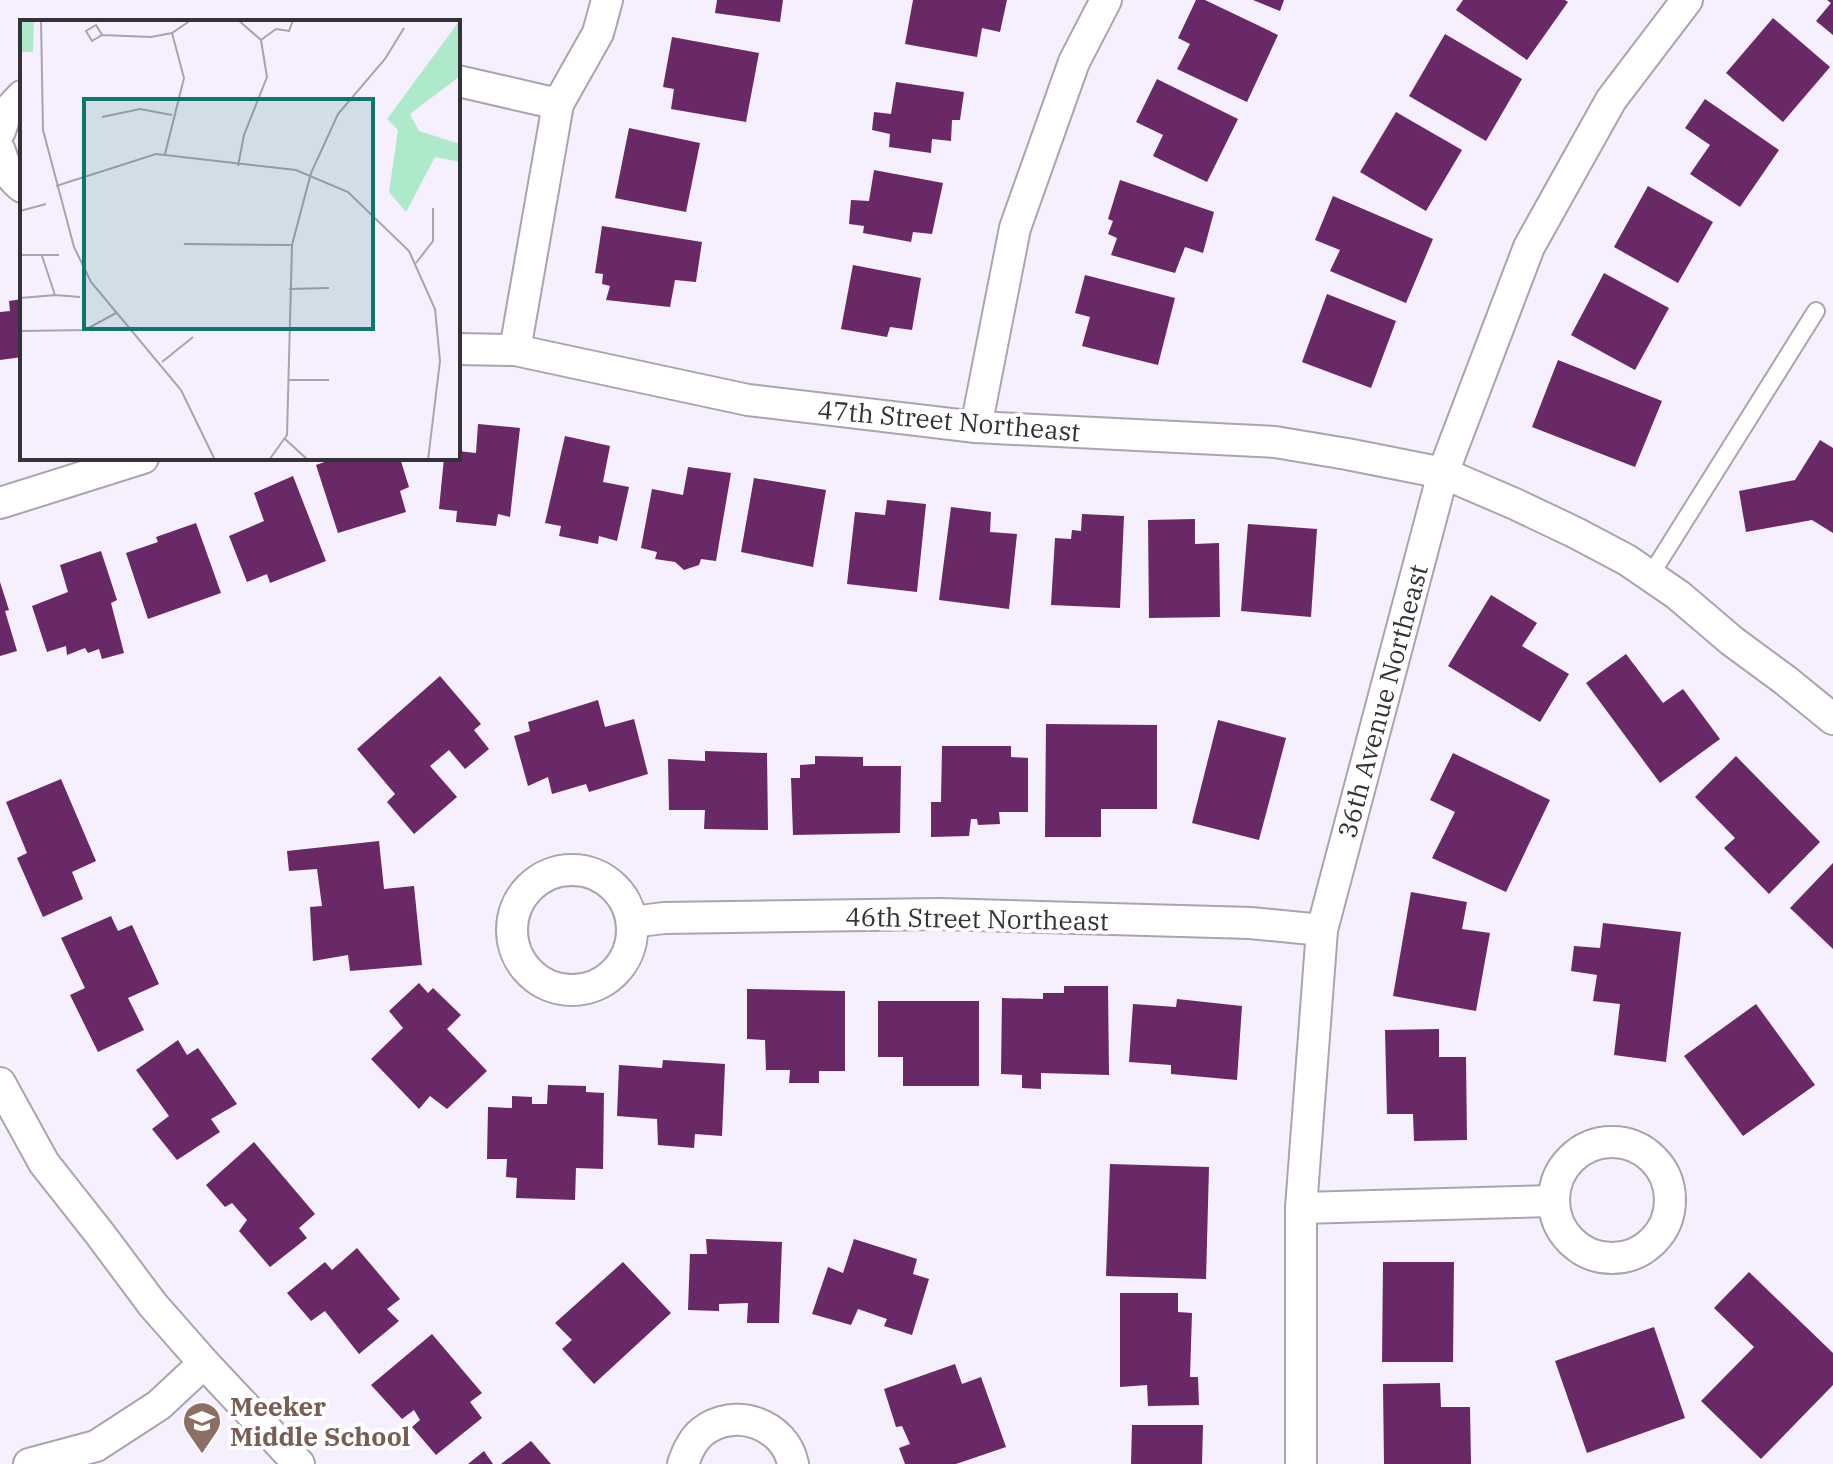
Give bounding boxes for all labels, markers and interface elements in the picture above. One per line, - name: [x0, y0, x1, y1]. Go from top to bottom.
- inset map: [20, 20, 460, 460]
- street label: 47th Street Northeast: [816, 392, 1082, 448]
- street label: 36th Avenue Northeast: [1329, 560, 1435, 842]
- street label: 46th Street Northeast: [845, 899, 1109, 937]
- place label: Meeker Middle School: [230, 1389, 410, 1453]
- school or university icon: Meeker Middle School: [181, 1400, 223, 1455]

